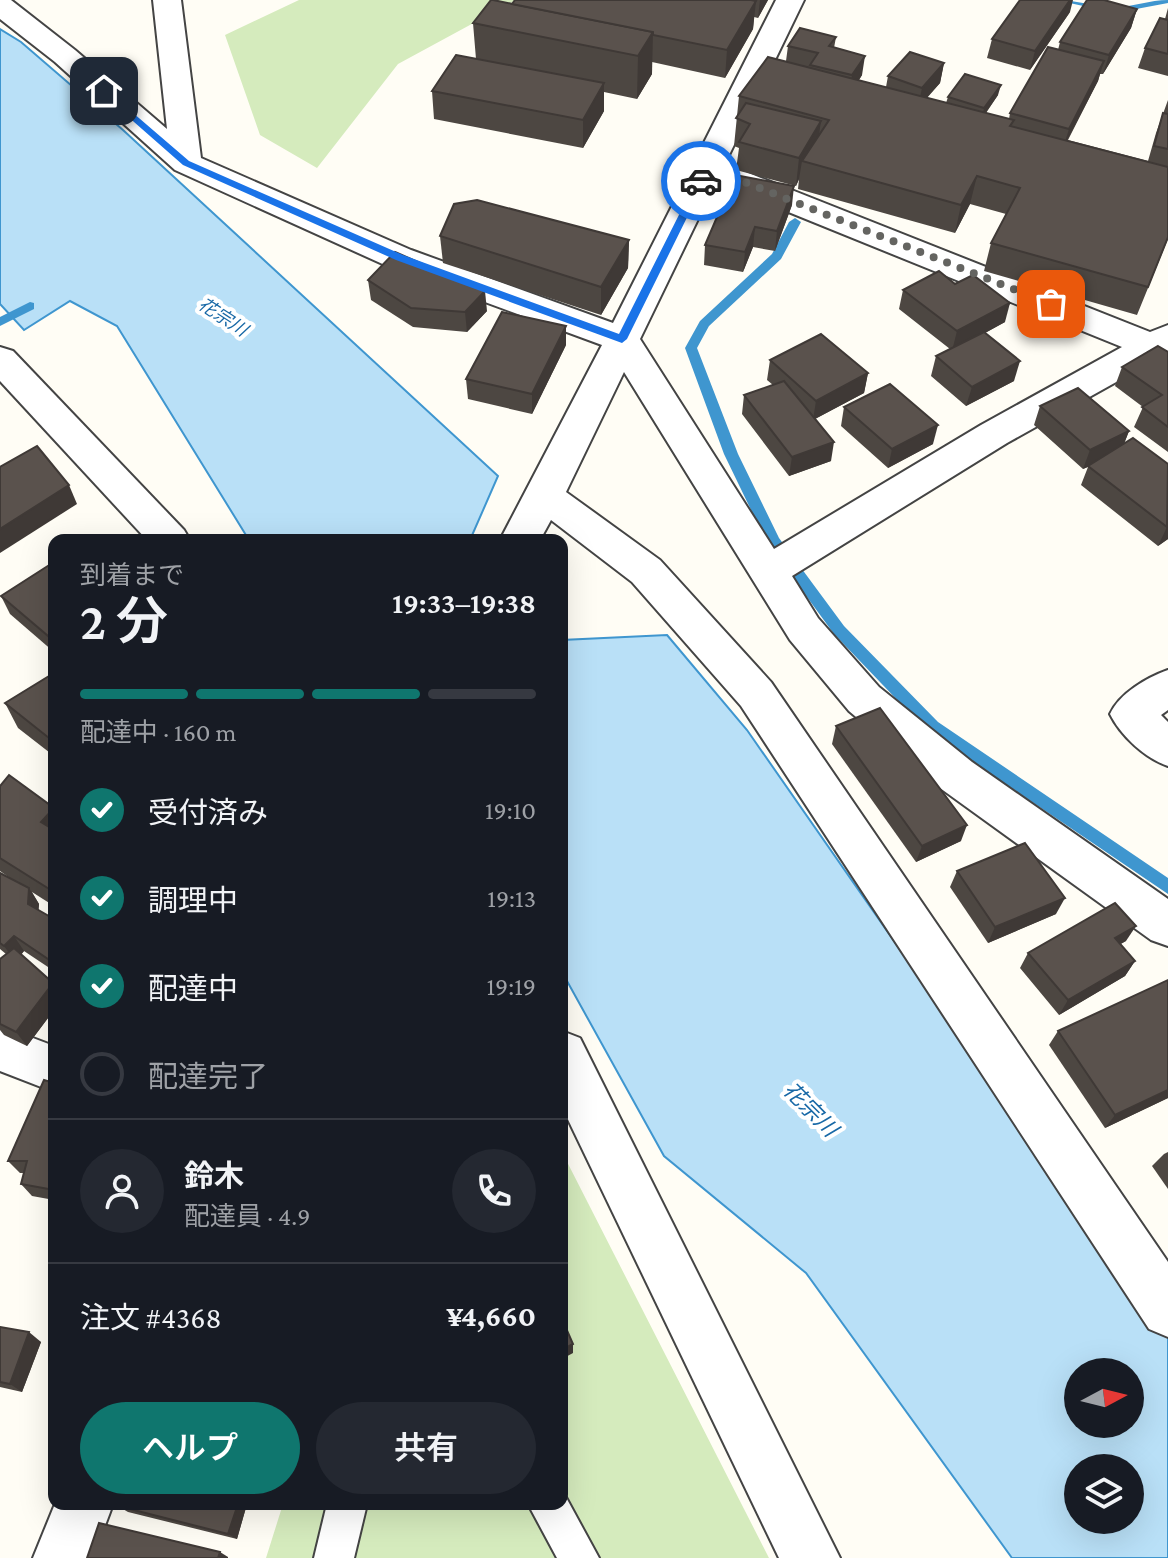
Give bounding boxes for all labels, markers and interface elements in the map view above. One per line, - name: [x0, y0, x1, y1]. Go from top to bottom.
- pin: [70, 57, 138, 125]
- icon: home: [82, 69, 126, 113]
- courier: [661, 141, 741, 221]
- icon: car: [679, 159, 723, 203]
- pin: [1017, 270, 1085, 338]
- icon: bag: [1029, 282, 1073, 326]
- water label: 花宗川: [195, 294, 253, 341]
- text: 到着まで: [80, 561, 184, 590]
- text: 19:33–19:38: [392, 586, 536, 619]
- text: 2 分: [80, 592, 168, 650]
- text: 配達中 · 160 m: [80, 718, 236, 747]
- icon: check: [80, 788, 124, 832]
- text: 受付済み: [148, 796, 268, 829]
- text: 19:10: [485, 796, 536, 825]
- icon: check: [80, 876, 124, 920]
- text: 調理中: [148, 884, 238, 917]
- text: 19:13: [487, 884, 536, 913]
- icon: check: [80, 964, 124, 1008]
- text: 配達中: [148, 972, 238, 1005]
- text: 19:19: [486, 972, 536, 1001]
- text: 配達完了: [148, 1060, 268, 1093]
- water label: 花宗川: [778, 1077, 844, 1143]
- button: person: [80, 1149, 164, 1233]
- button: phone: [452, 1149, 536, 1233]
- text: 鈴木: [184, 1159, 244, 1192]
- text: 配達員 · 4.9: [184, 1202, 310, 1231]
- text: ¥4,660: [446, 1299, 536, 1332]
- text: 注文 #4368: [80, 1301, 222, 1334]
- north arrow: [1064, 1358, 1144, 1438]
- map controls: [1064, 1358, 1144, 1534]
- button: ヘルプ: [80, 1402, 300, 1494]
- button: 共有: [316, 1402, 536, 1494]
- button: layers: [1064, 1454, 1144, 1534]

